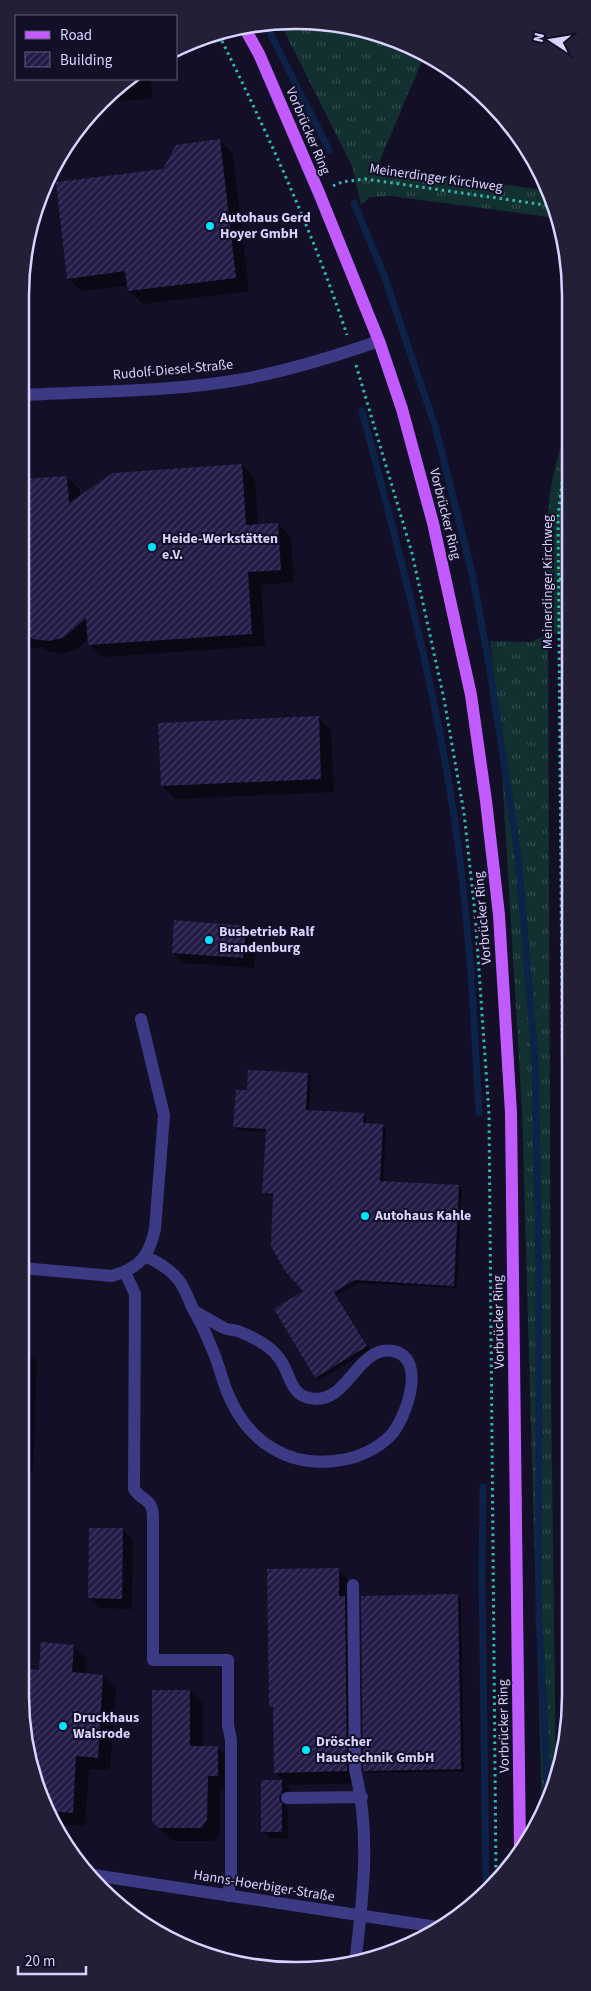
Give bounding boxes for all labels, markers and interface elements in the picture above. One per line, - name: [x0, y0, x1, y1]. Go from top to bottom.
- legend: [15, 15, 178, 80]
- north arrow: [526, 15, 576, 65]
- text: Road: [60, 25, 92, 46]
- text: N: [529, 31, 550, 44]
- text: Building: [60, 50, 113, 71]
- street label: Vorbrücker Ring: [281, 84, 335, 178]
- street label: Meinerdinger Kirchweg: [368, 159, 504, 197]
- place label: Autohaus Gerd Hoyer GmbH: [219, 208, 311, 244]
- marker: Autohaus Gerd Hoyer GmbH: [204, 220, 216, 232]
- street label: Rudolf-Diesel-Straße: [112, 355, 234, 385]
- street label: Vorbrücker Ring: [424, 466, 466, 562]
- street label: Meinerdinger Kirchweg: [538, 515, 558, 649]
- place label: Heide-Werkstätten e.V.: [162, 529, 278, 565]
- marker: Heide-Werkstätten e.V.: [146, 541, 158, 553]
- street label: Vorbrücker Ring: [469, 871, 497, 965]
- place label: Busbetrieb Ralf Brandenburg: [219, 922, 315, 958]
- marker: Busbetrieb Ralf Brandenburg: [203, 934, 215, 946]
- place label: Autohaus Kahle: [374, 1206, 471, 1226]
- marker: Autohaus Kahle: [359, 1210, 371, 1222]
- street label: Vorbrücker Ring: [488, 1275, 510, 1369]
- street label: Vorbrücker Ring: [493, 1679, 515, 1773]
- place label: Druckhaus Walsrode: [73, 1708, 139, 1744]
- marker: Druckhaus Walsrode: [57, 1720, 69, 1732]
- place label: Dröscher Haustechnik GmbH: [316, 1732, 434, 1768]
- marker: Dröscher Haustechnik GmbH: [300, 1744, 312, 1756]
- street label: Hanns-Hoerbiger-Straße: [192, 1865, 336, 1907]
- scale bar: [18, 1944, 85, 1976]
- text: 20 m: [25, 1951, 55, 1972]

